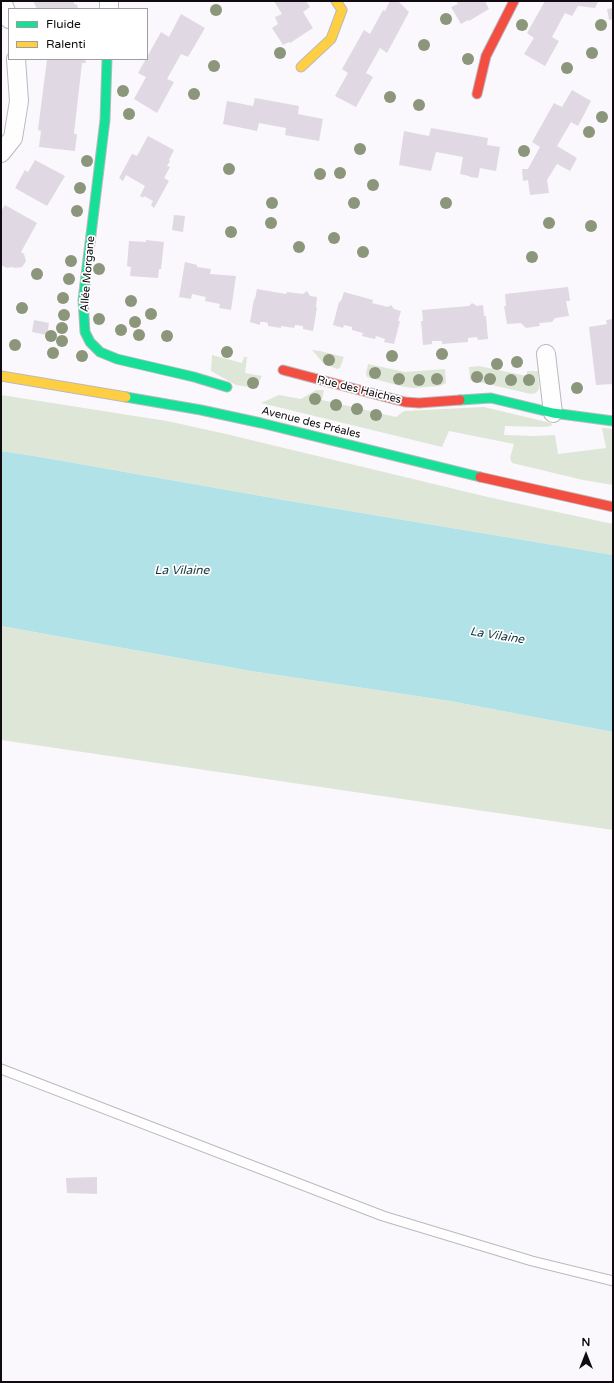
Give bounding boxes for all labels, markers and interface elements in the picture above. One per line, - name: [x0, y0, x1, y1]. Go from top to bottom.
- legend: [8, 8, 148, 60]
- text: Fluide: [46, 17, 81, 31]
- text: Ralenti: [46, 37, 86, 51]
- street label: Allée Morgane: [78, 235, 98, 313]
- street label: Rue des Haiches: [316, 373, 402, 407]
- street label: Avenue des Préales: [260, 404, 362, 442]
- water label: La Vilaine: [155, 564, 209, 578]
- water label: La Vilaine: [469, 625, 525, 647]
- north arrow: [566, 1335, 606, 1375]
- text: N: [582, 1336, 590, 1349]

